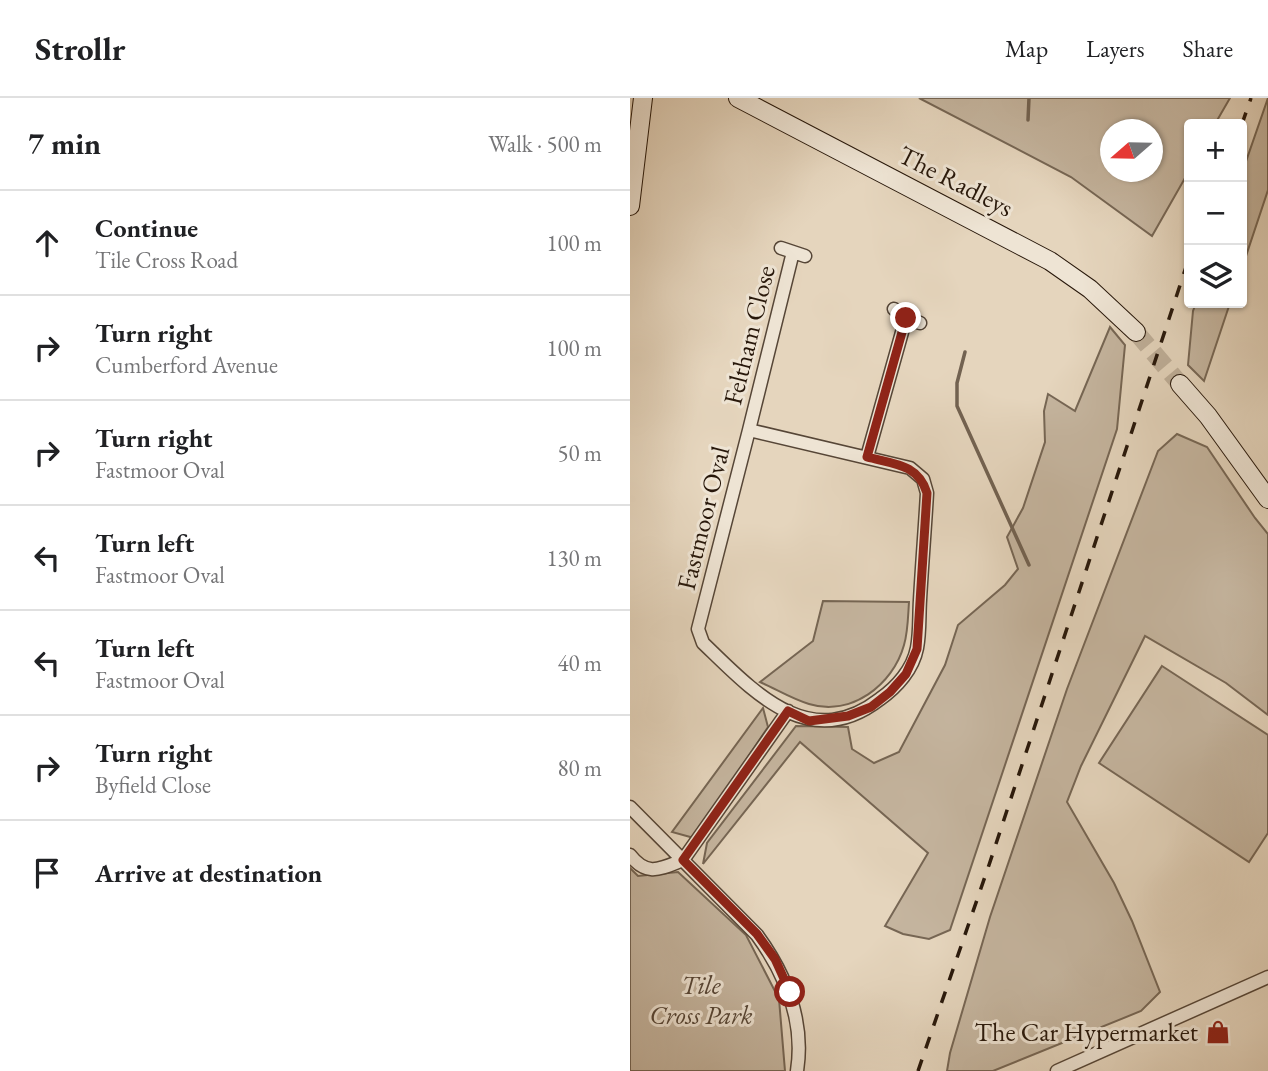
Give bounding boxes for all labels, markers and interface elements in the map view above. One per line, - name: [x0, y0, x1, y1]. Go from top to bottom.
- text: Strollr: [35, 27, 126, 70]
- text: Map: [1005, 33, 1048, 64]
- text: Layers: [1086, 33, 1145, 64]
- text: Share: [1183, 33, 1233, 64]
- north arrow: [1100, 119, 1163, 182]
- map controls: [1184, 119, 1247, 308]
- button: +: [1184, 119, 1247, 182]
- text: 7 min: [28, 124, 101, 163]
- text: Walk · 500 m: [488, 129, 602, 159]
- street label: The Radleys: [893, 138, 1019, 224]
- button: −: [1184, 182, 1247, 245]
- text: Continue: [95, 211, 198, 245]
- icon: ahead: [28, 224, 66, 262]
- text: 100 m: [546, 228, 602, 258]
- text: Tile Cross Road: [95, 245, 238, 275]
- button: layers: [1184, 245, 1247, 308]
- street label: Feltham Close: [715, 262, 783, 408]
- route end: [890, 302, 921, 333]
- text: Turn right: [95, 316, 213, 350]
- icon: right: [28, 329, 66, 367]
- text: 100 m: [546, 333, 602, 363]
- text: Cumberford Avenue: [95, 350, 278, 380]
- text: Turn right: [95, 421, 213, 455]
- icon: right: [28, 434, 66, 472]
- text: 50 m: [557, 438, 602, 468]
- street label: Fastmoor Oval: [669, 443, 737, 593]
- text: Fastmoor Oval: [95, 455, 225, 485]
- text: Turn left: [95, 526, 194, 560]
- icon: left: [28, 539, 66, 577]
- text: 130 m: [546, 543, 602, 573]
- text: Fastmoor Oval: [95, 560, 225, 590]
- text: Turn left: [95, 631, 194, 665]
- icon: left: [28, 644, 66, 682]
- text: 40 m: [557, 648, 602, 678]
- text: Fastmoor Oval: [95, 665, 225, 695]
- text: Turn right: [95, 736, 213, 770]
- icon: right: [28, 749, 66, 787]
- text: 80 m: [557, 753, 602, 783]
- text: Byfield Close: [95, 770, 211, 800]
- icon: arrive: [28, 854, 66, 892]
- text: Arrive at destination: [95, 856, 322, 890]
- park label: Tile Cross Park: [649, 968, 753, 1032]
- route start: [774, 976, 805, 1007]
- place label: The Car Hypermarket: [975, 1015, 1198, 1049]
- shop icon: The Car Hypermarket: [1204, 1018, 1232, 1046]

